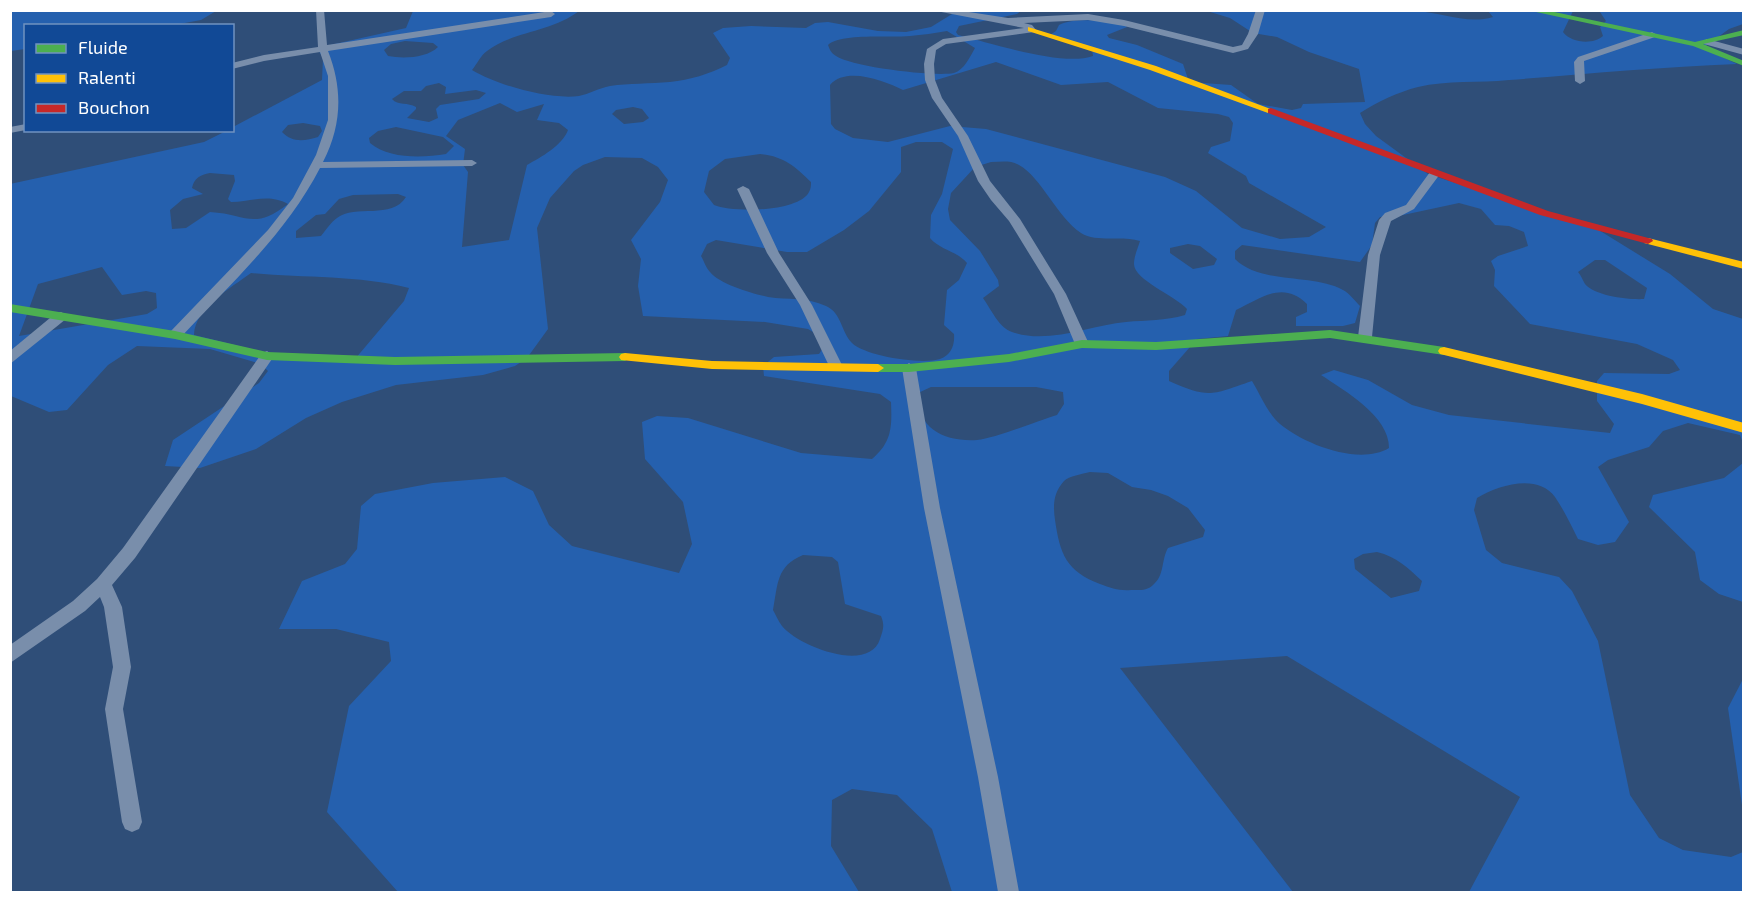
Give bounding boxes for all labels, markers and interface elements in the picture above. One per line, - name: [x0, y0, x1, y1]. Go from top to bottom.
- legend: [24, 24, 234, 132]
- text: Fluide: [78, 36, 128, 58]
- text: Ralenti: [78, 66, 136, 88]
- text: Bouchon: [78, 96, 150, 118]

